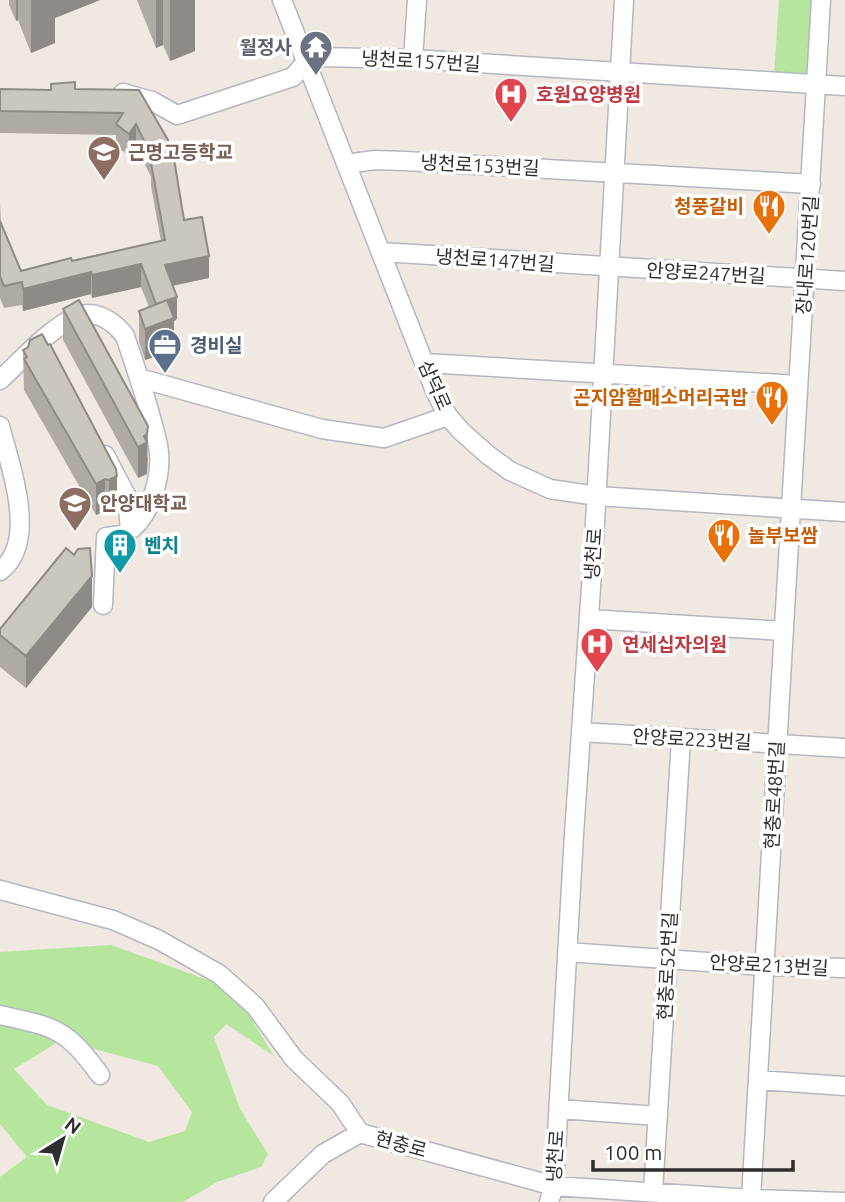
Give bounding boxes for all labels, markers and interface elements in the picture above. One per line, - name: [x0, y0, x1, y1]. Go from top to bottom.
- temple icon: 월정사: [297, 28, 335, 77]
- place label: 월정사: [240, 36, 293, 58]
- street label: 냉천로157번길: [361, 47, 481, 75]
- hospital icon: 호원요양병원: [492, 75, 530, 124]
- place label: 호원요양병원: [536, 83, 641, 105]
- school or university icon: 근명고등학교: [85, 133, 123, 182]
- place label: 근명고등학교: [128, 141, 233, 163]
- street label: 냉천로153번길: [420, 151, 540, 179]
- restaurant icon: 청풍갈비: [750, 187, 788, 236]
- place label: 청풍갈비: [674, 195, 744, 217]
- street label: 장내로120번길: [792, 195, 822, 315]
- street label: 냉천로147번길: [435, 245, 555, 275]
- street label: 안양로247번길: [646, 259, 766, 287]
- office icon: 경비실: [146, 326, 184, 375]
- place label: 경비실: [190, 334, 242, 356]
- street label: 삼덕로: [414, 357, 456, 413]
- restaurant icon: 곤지암할매소머리국밥: [753, 378, 791, 427]
- place label: 곤지암할매소머리국밥: [573, 386, 748, 408]
- school or university icon: 안양대학교: [56, 484, 94, 533]
- place label: 안양대학교: [100, 492, 187, 514]
- restaurant icon: 놀부보쌈: [705, 516, 743, 565]
- place label: 놀부보쌈: [748, 524, 818, 546]
- building icon: 벤치: [101, 526, 139, 575]
- street label: 냉천로: [580, 527, 606, 581]
- place label: 벤치: [144, 534, 179, 556]
- hospital icon: 연세십자의원: [578, 625, 616, 674]
- place label: 연세십자의원: [622, 633, 727, 655]
- street label: 안양로223번길: [632, 725, 752, 753]
- street label: 현충로48번길: [760, 740, 788, 850]
- street label: 현충로52번길: [653, 911, 681, 1021]
- street label: 안양로213번길: [709, 951, 829, 979]
- north arrow: [28, 1104, 98, 1174]
- text: N: [61, 1112, 86, 1138]
- street label: 현충로: [373, 1127, 429, 1161]
- scale bar: [593, 1128, 792, 1172]
- street label: 냉천로: [542, 1129, 568, 1183]
- text: 100 m: [604, 1140, 662, 1164]

